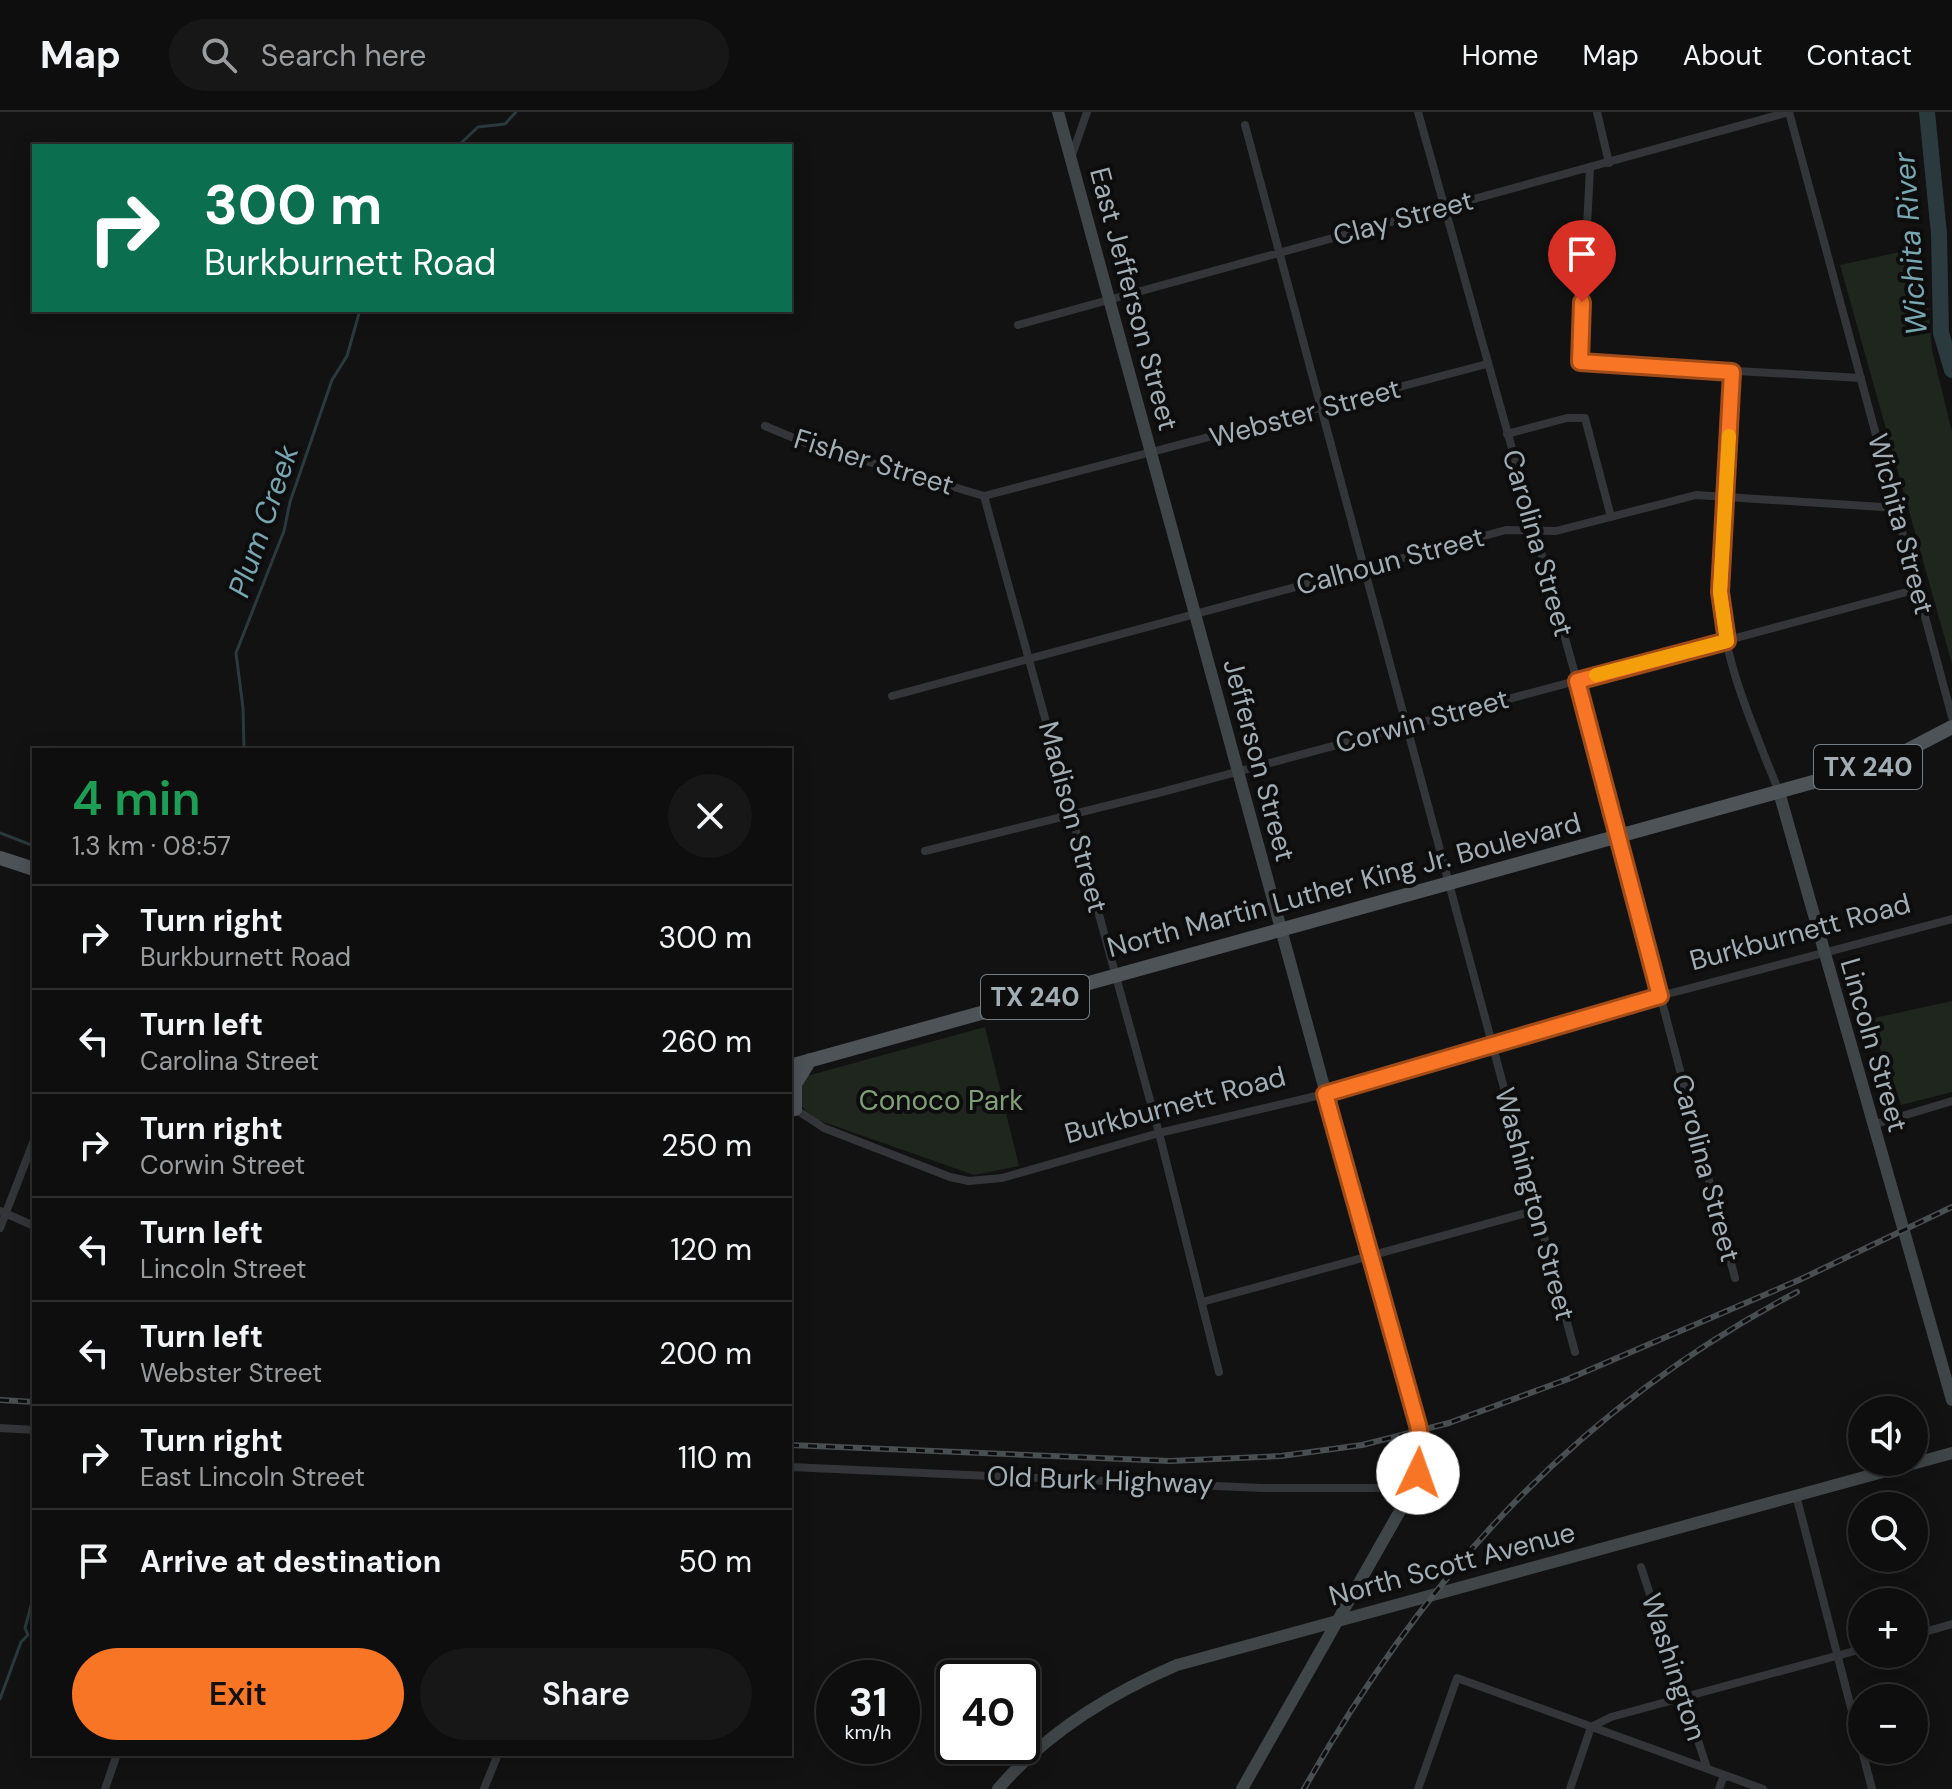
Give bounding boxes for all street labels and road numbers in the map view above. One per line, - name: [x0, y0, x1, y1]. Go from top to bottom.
- street label: East Jefferson Street: [1081, 163, 1187, 435]
- street label: Clay Street: [1329, 182, 1477, 254]
- street label: Webster Street: [1205, 370, 1405, 456]
- street label: Fisher Street: [790, 420, 958, 504]
- street label: Wichita Street: [1859, 430, 1943, 618]
- street label: Carolina Street: [1494, 445, 1582, 641]
- street label: Calhoun Street: [1292, 518, 1488, 604]
- street label: Jefferson Street: [1214, 655, 1304, 865]
- street label: Corwin Street: [1331, 680, 1513, 762]
- street label: Madison Street: [1030, 717, 1116, 917]
- road number: TX 240: [1814, 745, 1922, 789]
- street label: North Martin Luther King Jr. Boulevard: [1103, 804, 1585, 966]
- street label: Burkburnett Road: [1685, 885, 1915, 979]
- street label: Lincoln Street: [1832, 954, 1916, 1136]
- road number: TX 240: [981, 975, 1089, 1019]
- street label: Burkburnett Road: [1060, 1058, 1290, 1152]
- street label: Carolina Street: [1663, 1070, 1749, 1266]
- street label: Washington Street: [1486, 1083, 1584, 1325]
- street label: Old Burk Highway: [986, 1458, 1214, 1502]
- street label: North Scott Avenue: [1325, 1513, 1579, 1615]
- street label: Washington: [1633, 1589, 1715, 1745]

